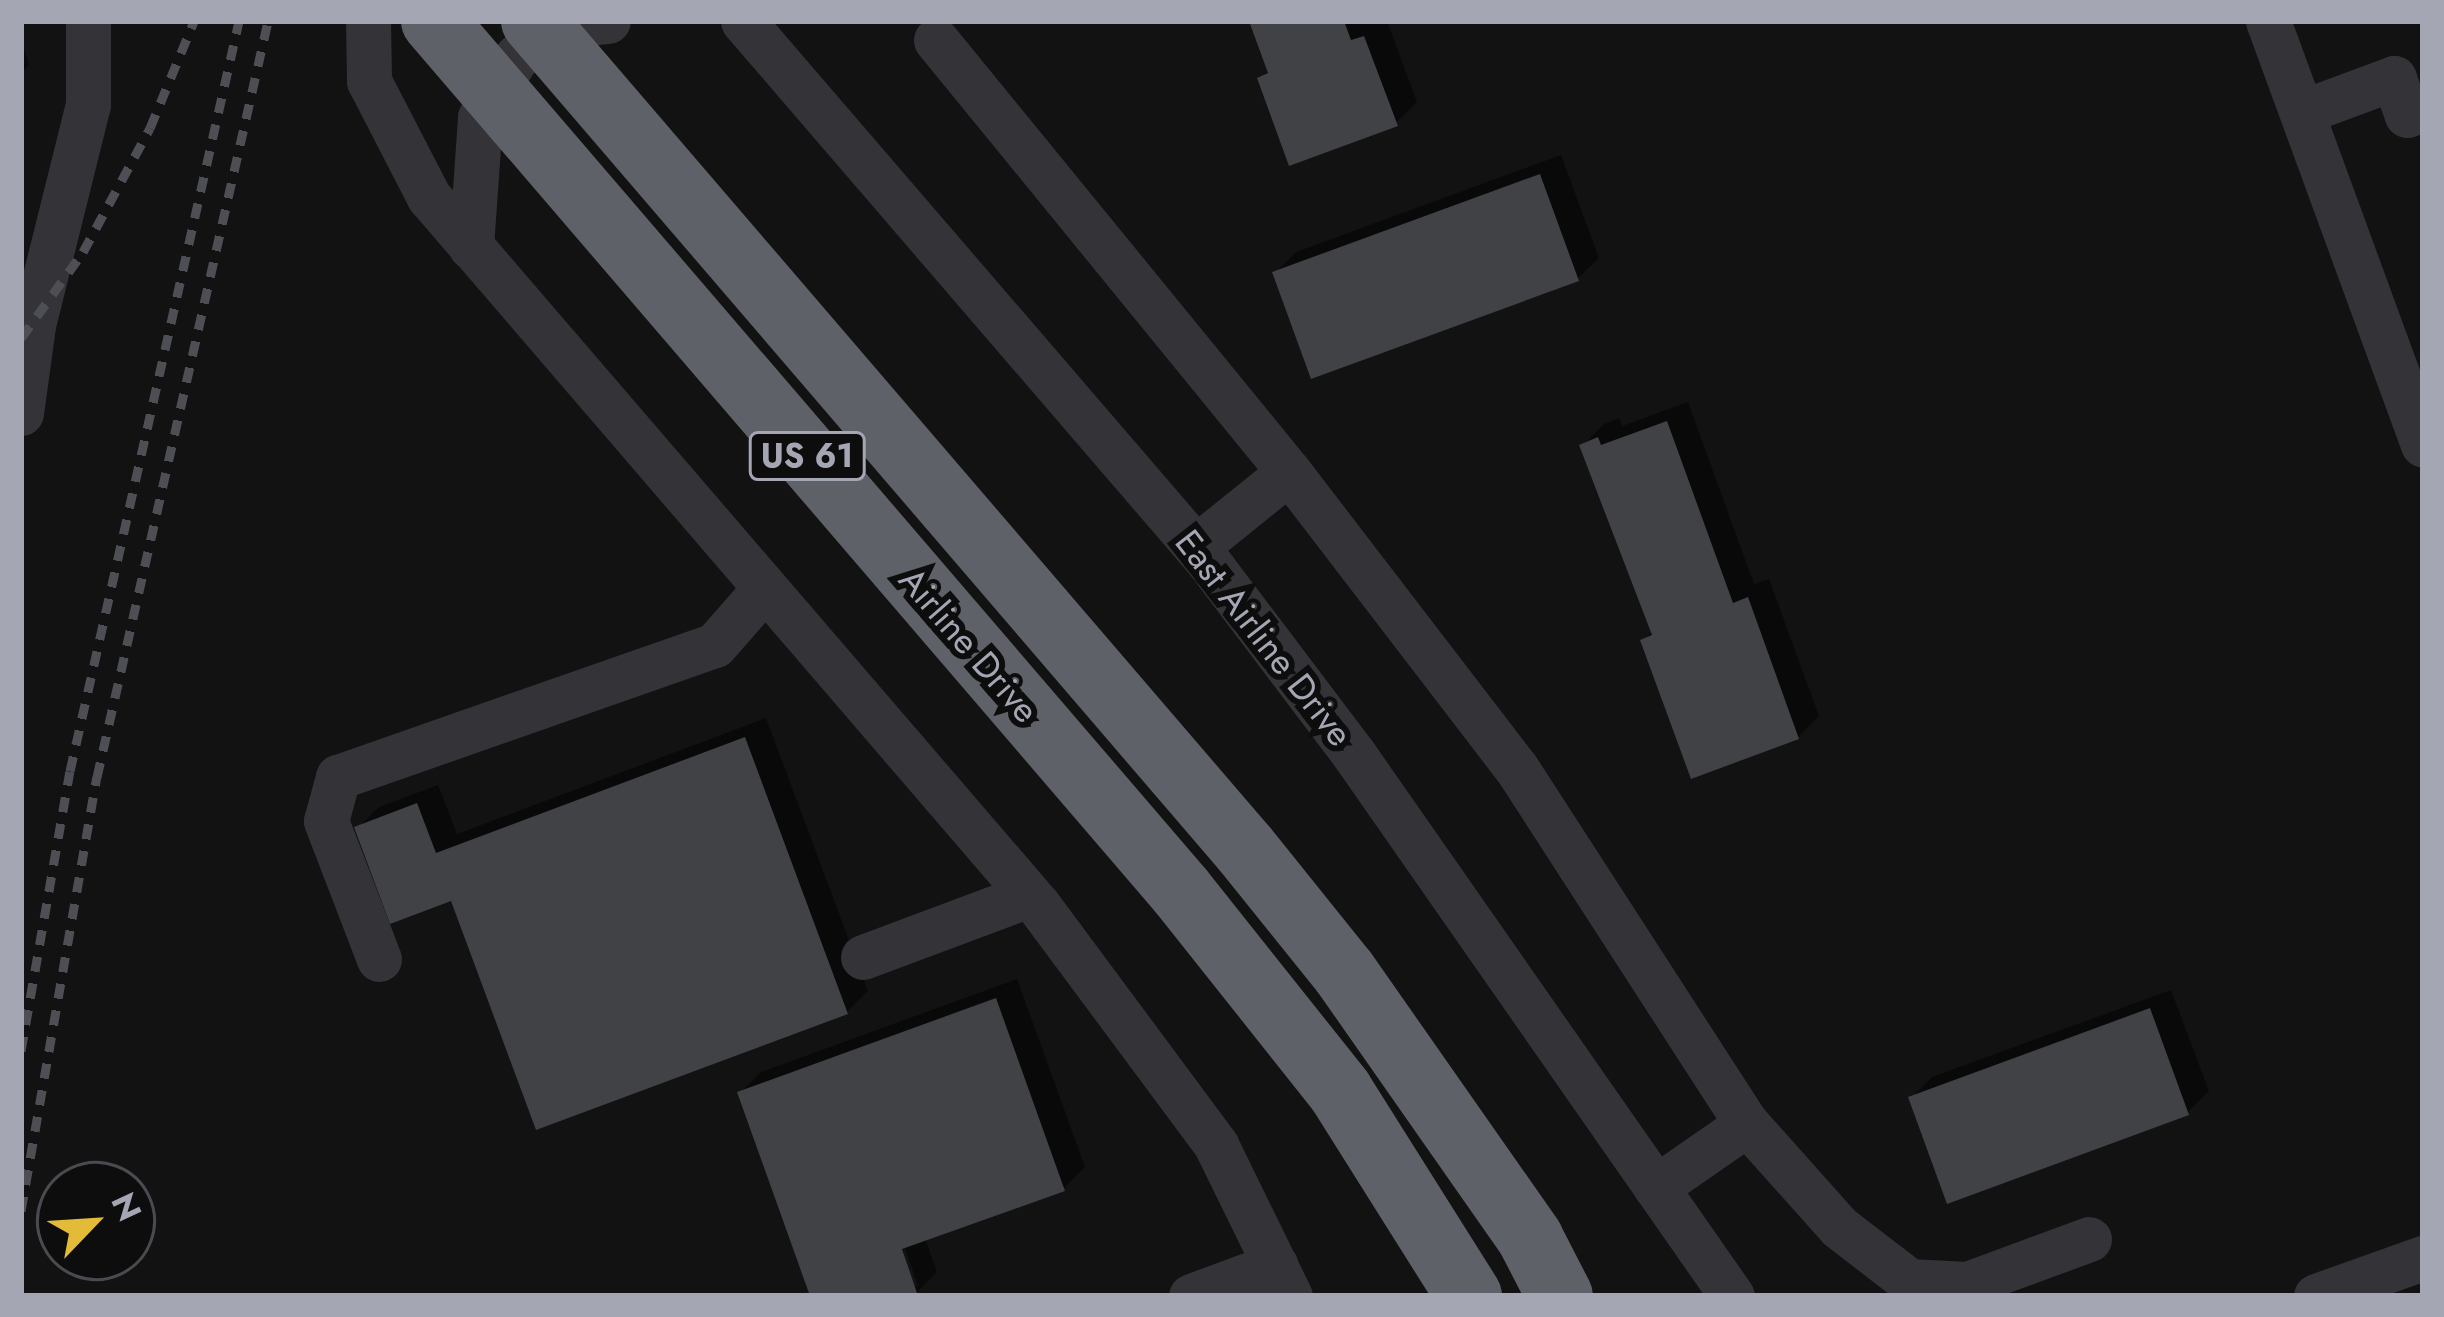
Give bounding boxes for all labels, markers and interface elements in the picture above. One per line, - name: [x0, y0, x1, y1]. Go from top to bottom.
- road number: US 61: [747, 429, 867, 483]
- street label: East Airline Drive: [1166, 521, 1362, 755]
- street label: Airline Drive: [890, 559, 1048, 731]
- north arrow: [36, 1161, 156, 1281]
- text: N: [100, 1185, 153, 1229]

